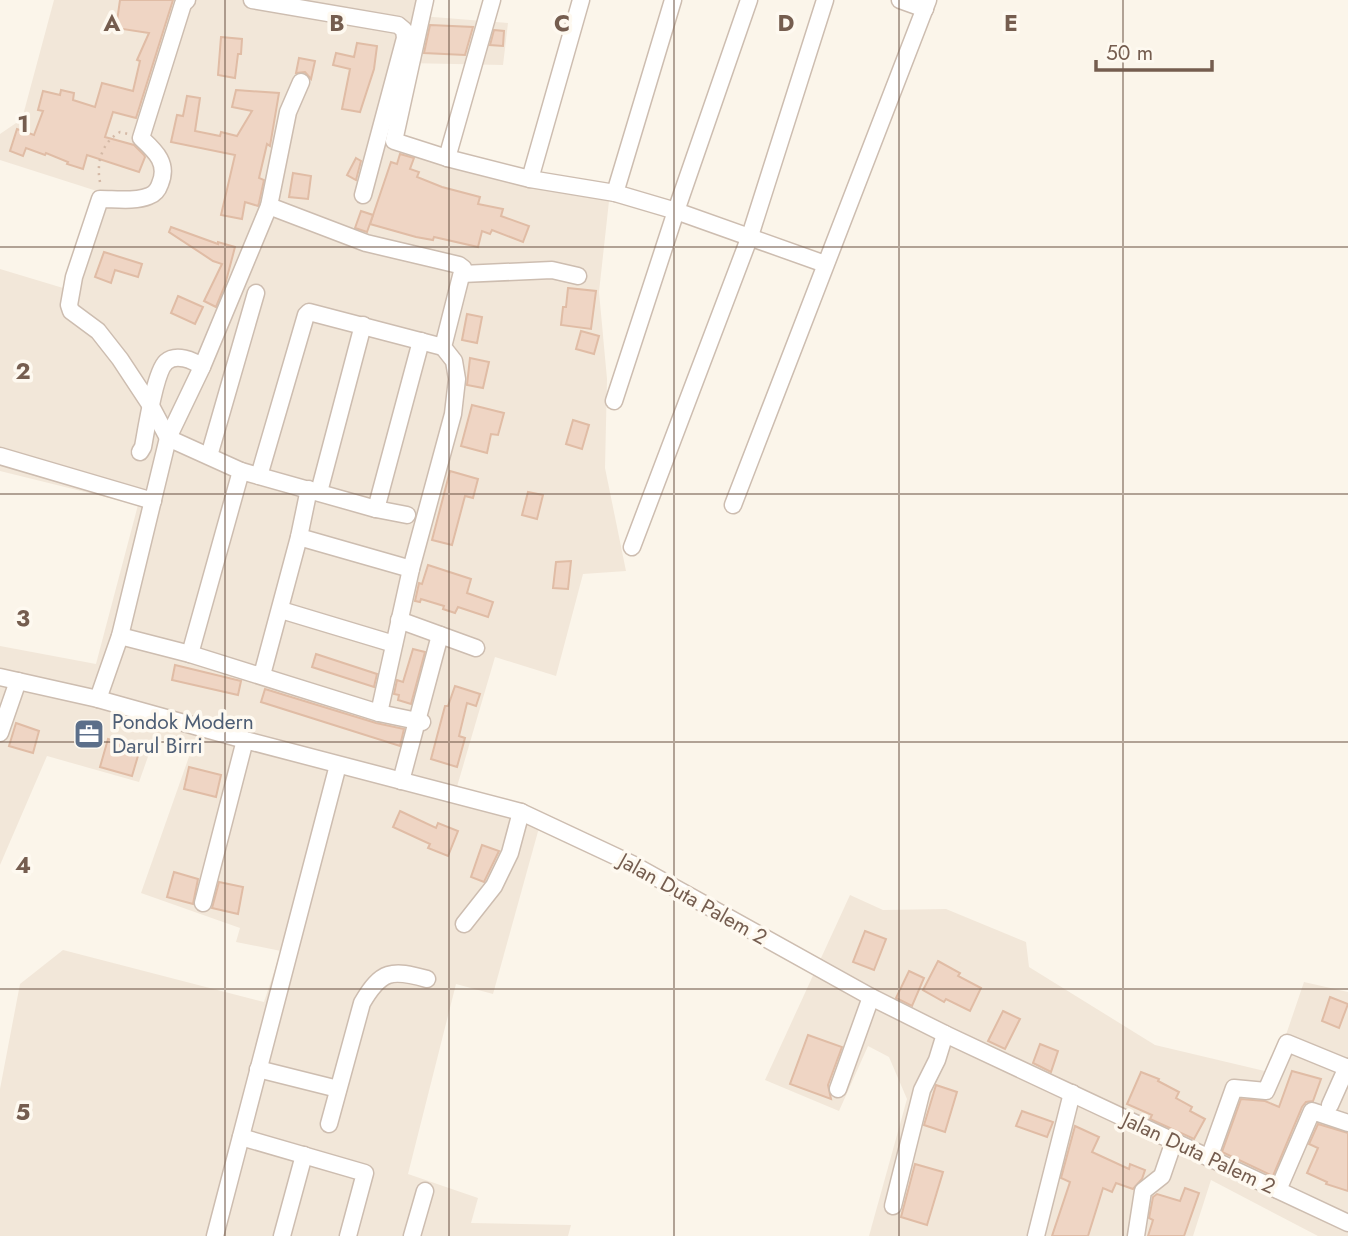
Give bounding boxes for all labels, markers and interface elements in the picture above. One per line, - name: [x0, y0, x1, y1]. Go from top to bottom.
- text: A: [103, 6, 121, 40]
- text: B: [329, 6, 345, 40]
- text: C: [554, 6, 570, 40]
- text: D: [778, 6, 795, 40]
- text: E: [1004, 6, 1018, 40]
- scale bar: [1096, 28, 1212, 72]
- text: 50 m: [1106, 38, 1153, 68]
- text: 1: [17, 107, 29, 141]
- text: 2: [15, 354, 31, 388]
- text: 3: [16, 601, 30, 635]
- place label: Pondok Modern Darul Birri: [112, 707, 254, 761]
- office icon: Pondok Modern Darul Birri: [72, 717, 106, 751]
- street label: Jalan Duta Palem 2: [611, 844, 773, 952]
- text: 4: [15, 848, 31, 882]
- text: 5: [16, 1095, 30, 1129]
- street label: Jalan Duta Palem 2: [1115, 1103, 1280, 1202]

